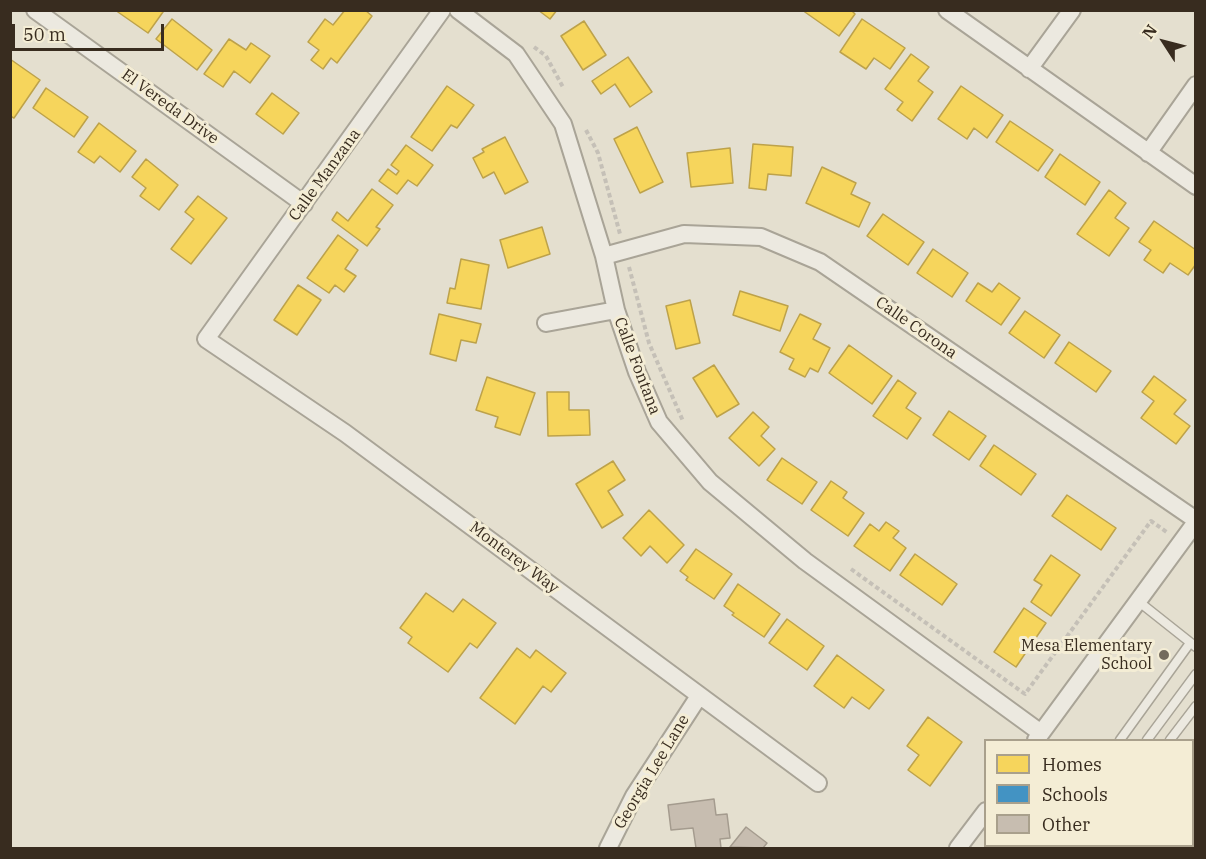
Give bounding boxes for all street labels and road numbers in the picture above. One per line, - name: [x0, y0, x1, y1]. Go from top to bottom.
- street label: El Vereda Drive: [118, 65, 222, 149]
- street label: Calle Manzana: [285, 125, 365, 225]
- street label: Calle Corona: [872, 293, 960, 363]
- street label: Calle Fontana: [610, 315, 664, 417]
- street label: Monterey Way: [466, 518, 562, 598]
- street label: Georgia Lee Lane: [610, 711, 694, 833]

